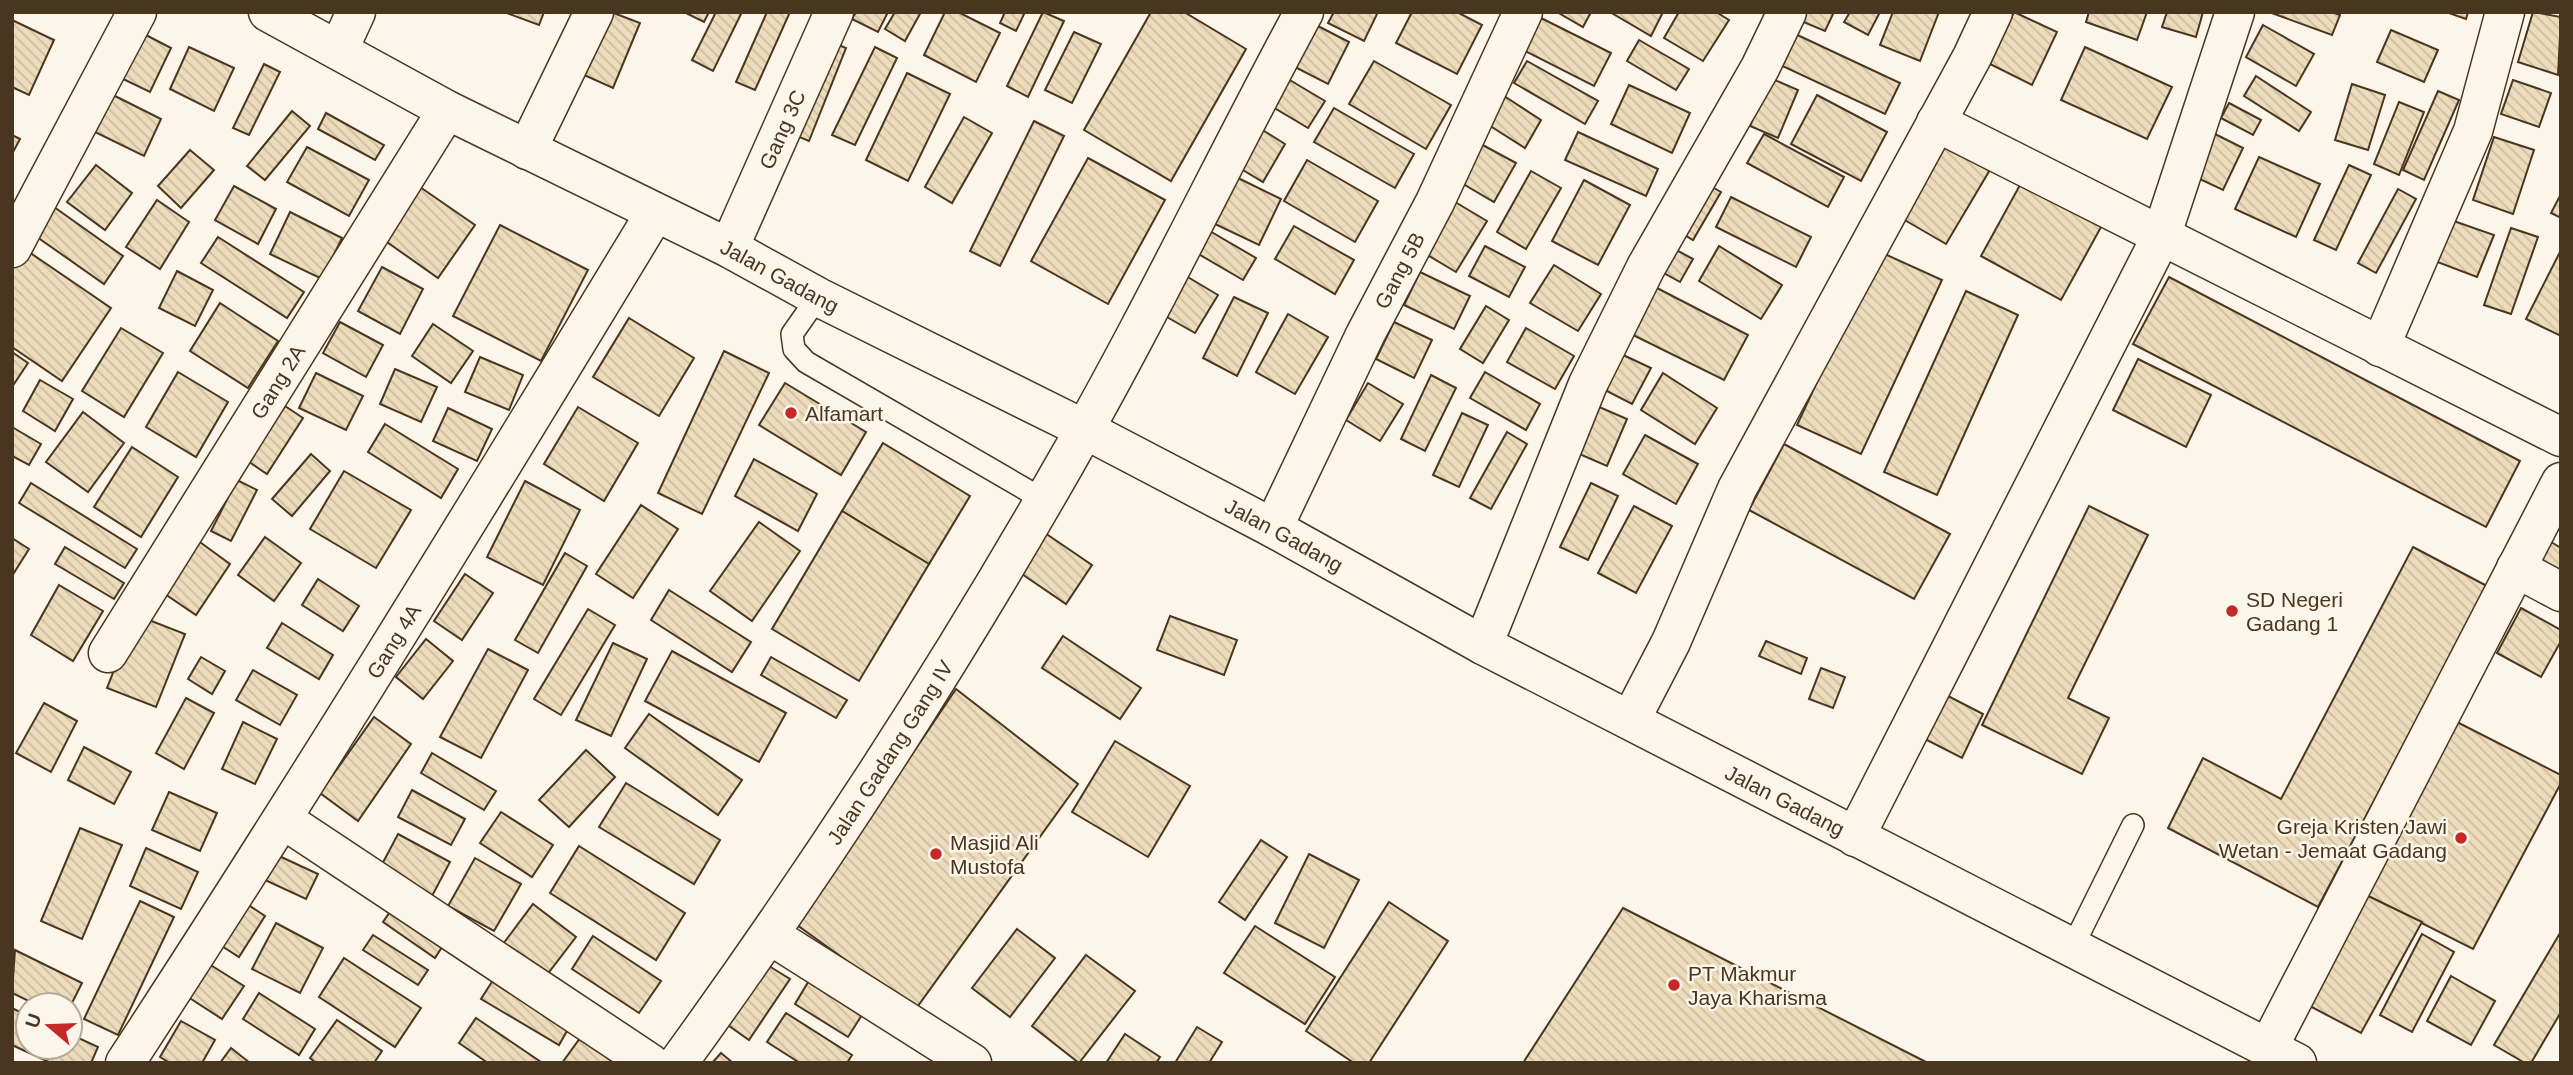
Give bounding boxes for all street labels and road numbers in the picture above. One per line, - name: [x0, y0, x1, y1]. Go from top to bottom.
- street label: Gang 3C: [754, 86, 809, 172]
- street label: Gang 5B: [1370, 228, 1429, 312]
- street label: Jalan Gadang: [717, 234, 843, 317]
- street label: Gang 2A: [246, 340, 309, 423]
- street label: Jalan Gadang: [1221, 494, 1347, 576]
- street label: Gang 4A: [362, 600, 425, 682]
- street label: Jalan Gadang Gang IV: [822, 656, 957, 848]
- street label: Jalan Gadang: [1722, 760, 1849, 840]

